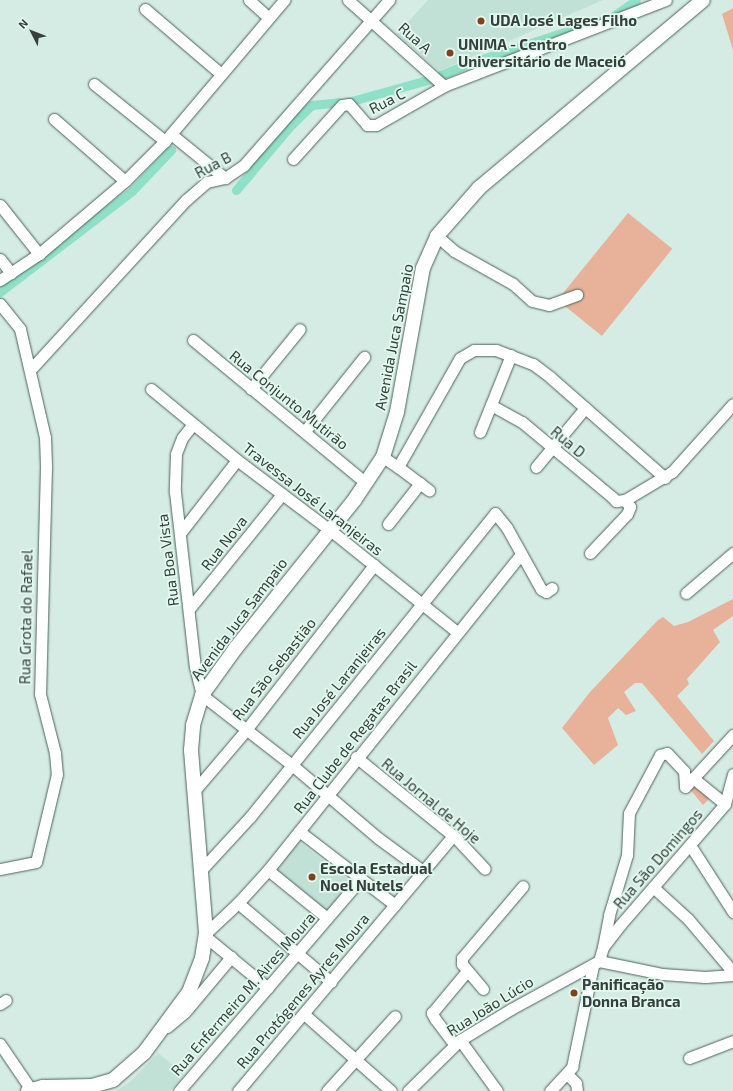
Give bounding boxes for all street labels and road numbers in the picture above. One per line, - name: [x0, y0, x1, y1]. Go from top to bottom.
- street label: Rua A: [395, 18, 435, 58]
- street label: Rua C: [366, 84, 408, 118]
- street label: Rua B: [192, 148, 234, 182]
- street label: Avenida Juca Sampaio: [371, 262, 417, 412]
- street label: Rua Conjunto Mutirão: [226, 347, 352, 453]
- street label: Rua D: [547, 422, 589, 462]
- street label: Travessa José Laranjeiras: [239, 439, 387, 559]
- street label: Rua Nova: [197, 512, 251, 574]
- street label: Rua Boa Vista: [153, 513, 183, 607]
- street label: Rua Grota do Rafael: [16, 549, 36, 685]
- street label: Avenida Juca Sampaio: [187, 554, 291, 684]
- street label: Rua São Sebastião: [228, 614, 320, 724]
- street label: Rua José Laranjeiras: [288, 624, 390, 742]
- street label: Rua Clube de Regatas Brasil: [290, 657, 420, 817]
- street label: Rua Jornal de Hoje: [378, 754, 484, 848]
- street label: Rua São Domingos: [610, 805, 706, 913]
- street label: Rua Enfermeiro M. Aires Moura: [167, 908, 319, 1080]
- street label: Rua Protógenes Ayres Moura: [233, 910, 373, 1072]
- street label: Rua João Lúcio: [443, 972, 537, 1040]

